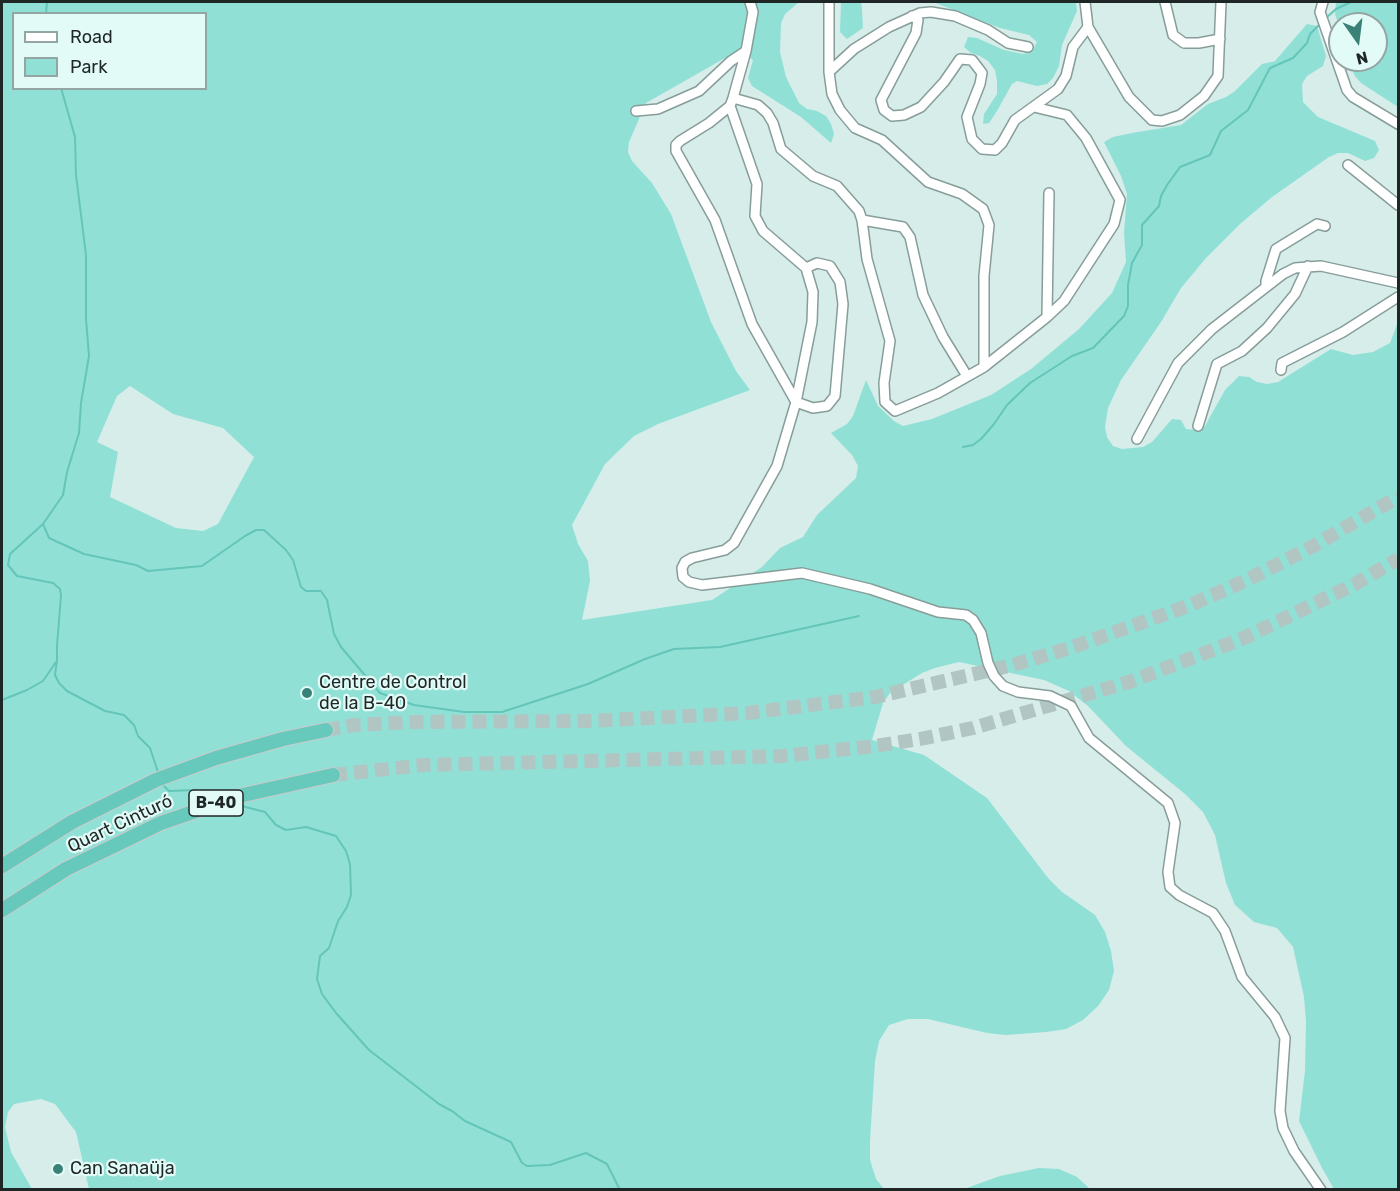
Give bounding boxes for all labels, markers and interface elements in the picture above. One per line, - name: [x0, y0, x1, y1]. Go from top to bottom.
- legend: [12, 12, 207, 90]
- north arrow: [1328, 12, 1388, 72]
- text: Road: [70, 26, 113, 48]
- text: N: [1354, 47, 1370, 69]
- text: Park: [70, 56, 107, 78]
- place label: Centre de Control de la B-40: [319, 672, 467, 714]
- marker: Centre de Control de la B-40: [300, 686, 314, 700]
- street label: Quart Cinturó: [64, 790, 176, 858]
- road number: B-40: [189, 790, 243, 816]
- place label: Can Sanaüja: [70, 1158, 175, 1180]
- marker: Can Sanaüja: [51, 1162, 65, 1176]

